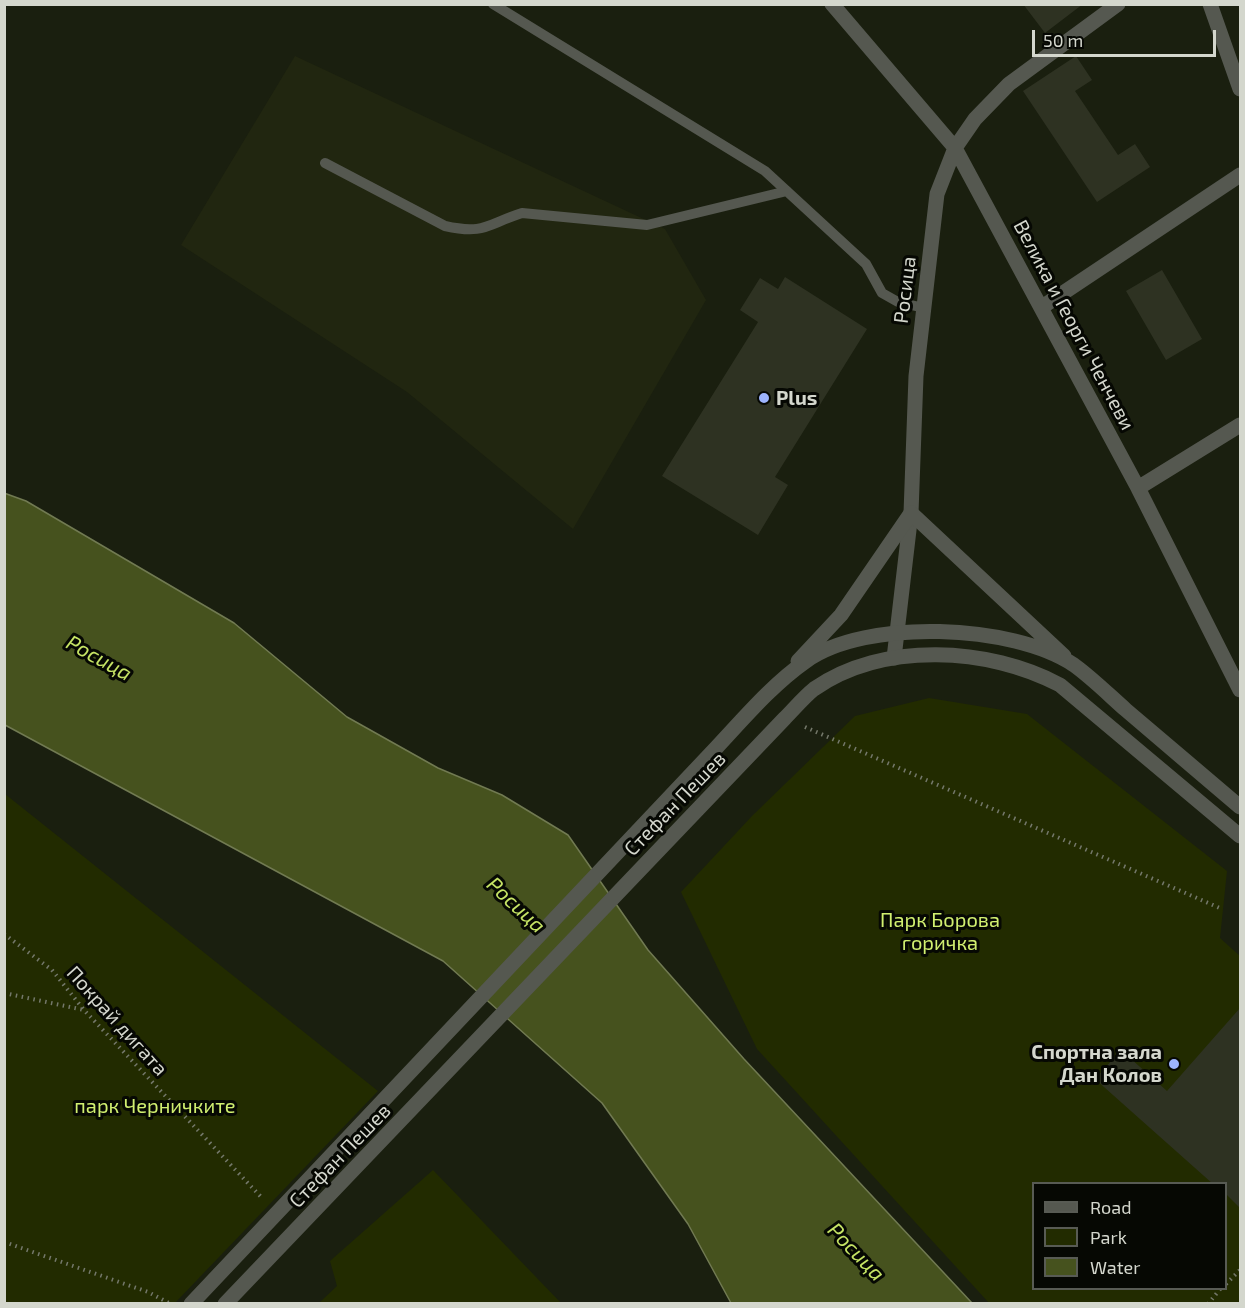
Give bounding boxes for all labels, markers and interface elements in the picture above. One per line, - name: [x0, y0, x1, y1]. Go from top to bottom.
- scale bar: [1035, 18, 1220, 56]
- text: 50 m: [1043, 29, 1083, 51]
- street label: Велика и Георги Ченчеви: [1008, 216, 1140, 434]
- street label: Росица: [889, 255, 921, 325]
- place label: Plus: [776, 386, 817, 410]
- marker: Plus: [757, 391, 771, 405]
- water label: Росица: [62, 630, 136, 686]
- street label: Стефан Пешев: [619, 747, 731, 861]
- water label: Росица: [481, 872, 551, 938]
- park label: Парк Борова горичка: [880, 908, 1000, 955]
- street label: Покрай дигата: [62, 961, 172, 1081]
- place label: Спортна зала Дан Колов: [1031, 1040, 1162, 1087]
- marker: Спортна зала Дан Колов: [1167, 1057, 1181, 1071]
- park label: парк Черничките: [74, 1094, 236, 1118]
- street label: Стефан Пешев: [284, 1099, 396, 1213]
- legend: [1032, 1182, 1227, 1290]
- text: Road: [1090, 1196, 1131, 1218]
- water label: Росица: [822, 1218, 890, 1286]
- text: Park: [1090, 1226, 1127, 1248]
- text: Water: [1090, 1256, 1140, 1278]

